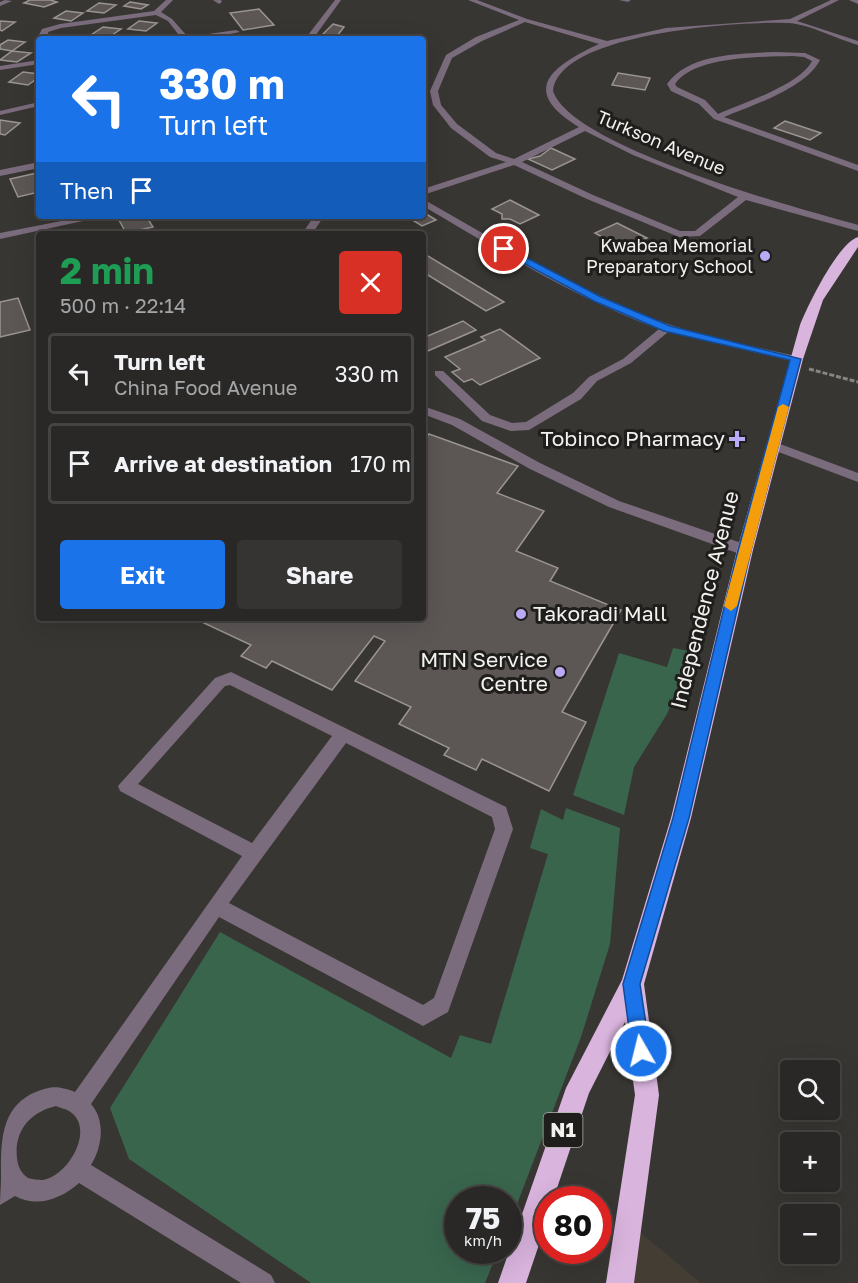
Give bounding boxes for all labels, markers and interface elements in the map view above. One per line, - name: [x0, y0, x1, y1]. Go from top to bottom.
- text: 330 m: [159, 58, 285, 108]
- icon: left: [60, 60, 138, 138]
- street label: Turkson Avenue: [594, 105, 729, 179]
- text: Turn left: [159, 109, 268, 141]
- icon: arrive: [125, 174, 158, 207]
- text: Then: [60, 177, 113, 204]
- pin: [478, 223, 529, 274]
- icon: arrive: [487, 232, 520, 265]
- place label: Kwabea Memorial Preparatory School: [586, 234, 753, 277]
- text: 2 min: [60, 249, 154, 292]
- marker: Kwabea Memorial Preparatory School: [758, 249, 772, 263]
- button: close: [339, 251, 402, 314]
- text: 500 m · 22:14: [60, 293, 186, 317]
- text: Turn left: [114, 348, 205, 375]
- icon: left: [63, 357, 96, 390]
- text: 330 m: [335, 360, 399, 387]
- text: China Food Avenue: [114, 375, 297, 399]
- place label: Tobinco Pharmacy: [541, 425, 725, 451]
- marker: Tobinco Pharmacy: [730, 432, 744, 446]
- icon: arrive: [63, 447, 96, 480]
- text: Arrive at destination: [114, 450, 332, 477]
- text: 170 m: [350, 450, 411, 477]
- street label: Independence Avenue: [664, 488, 744, 711]
- button: Exit: [60, 540, 225, 609]
- button: Share: [237, 540, 402, 609]
- place label: Takoradi Mall: [533, 600, 667, 626]
- marker: Takoradi Mall: [514, 607, 528, 621]
- place label: MTN Service Centre: [420, 646, 548, 696]
- marker: MTN Service Centre: [553, 665, 567, 679]
- position arrow: [609, 1019, 673, 1083]
- map controls: [780, 1060, 840, 1264]
- button: search: [780, 1060, 840, 1120]
- road number: N1: [544, 1113, 582, 1147]
- button: +: [780, 1132, 840, 1192]
- speed limit sign: 80: [534, 1186, 612, 1264]
- text: 75: [466, 1200, 500, 1236]
- button: −: [780, 1204, 840, 1264]
- text: km/h: [464, 1231, 502, 1249]

